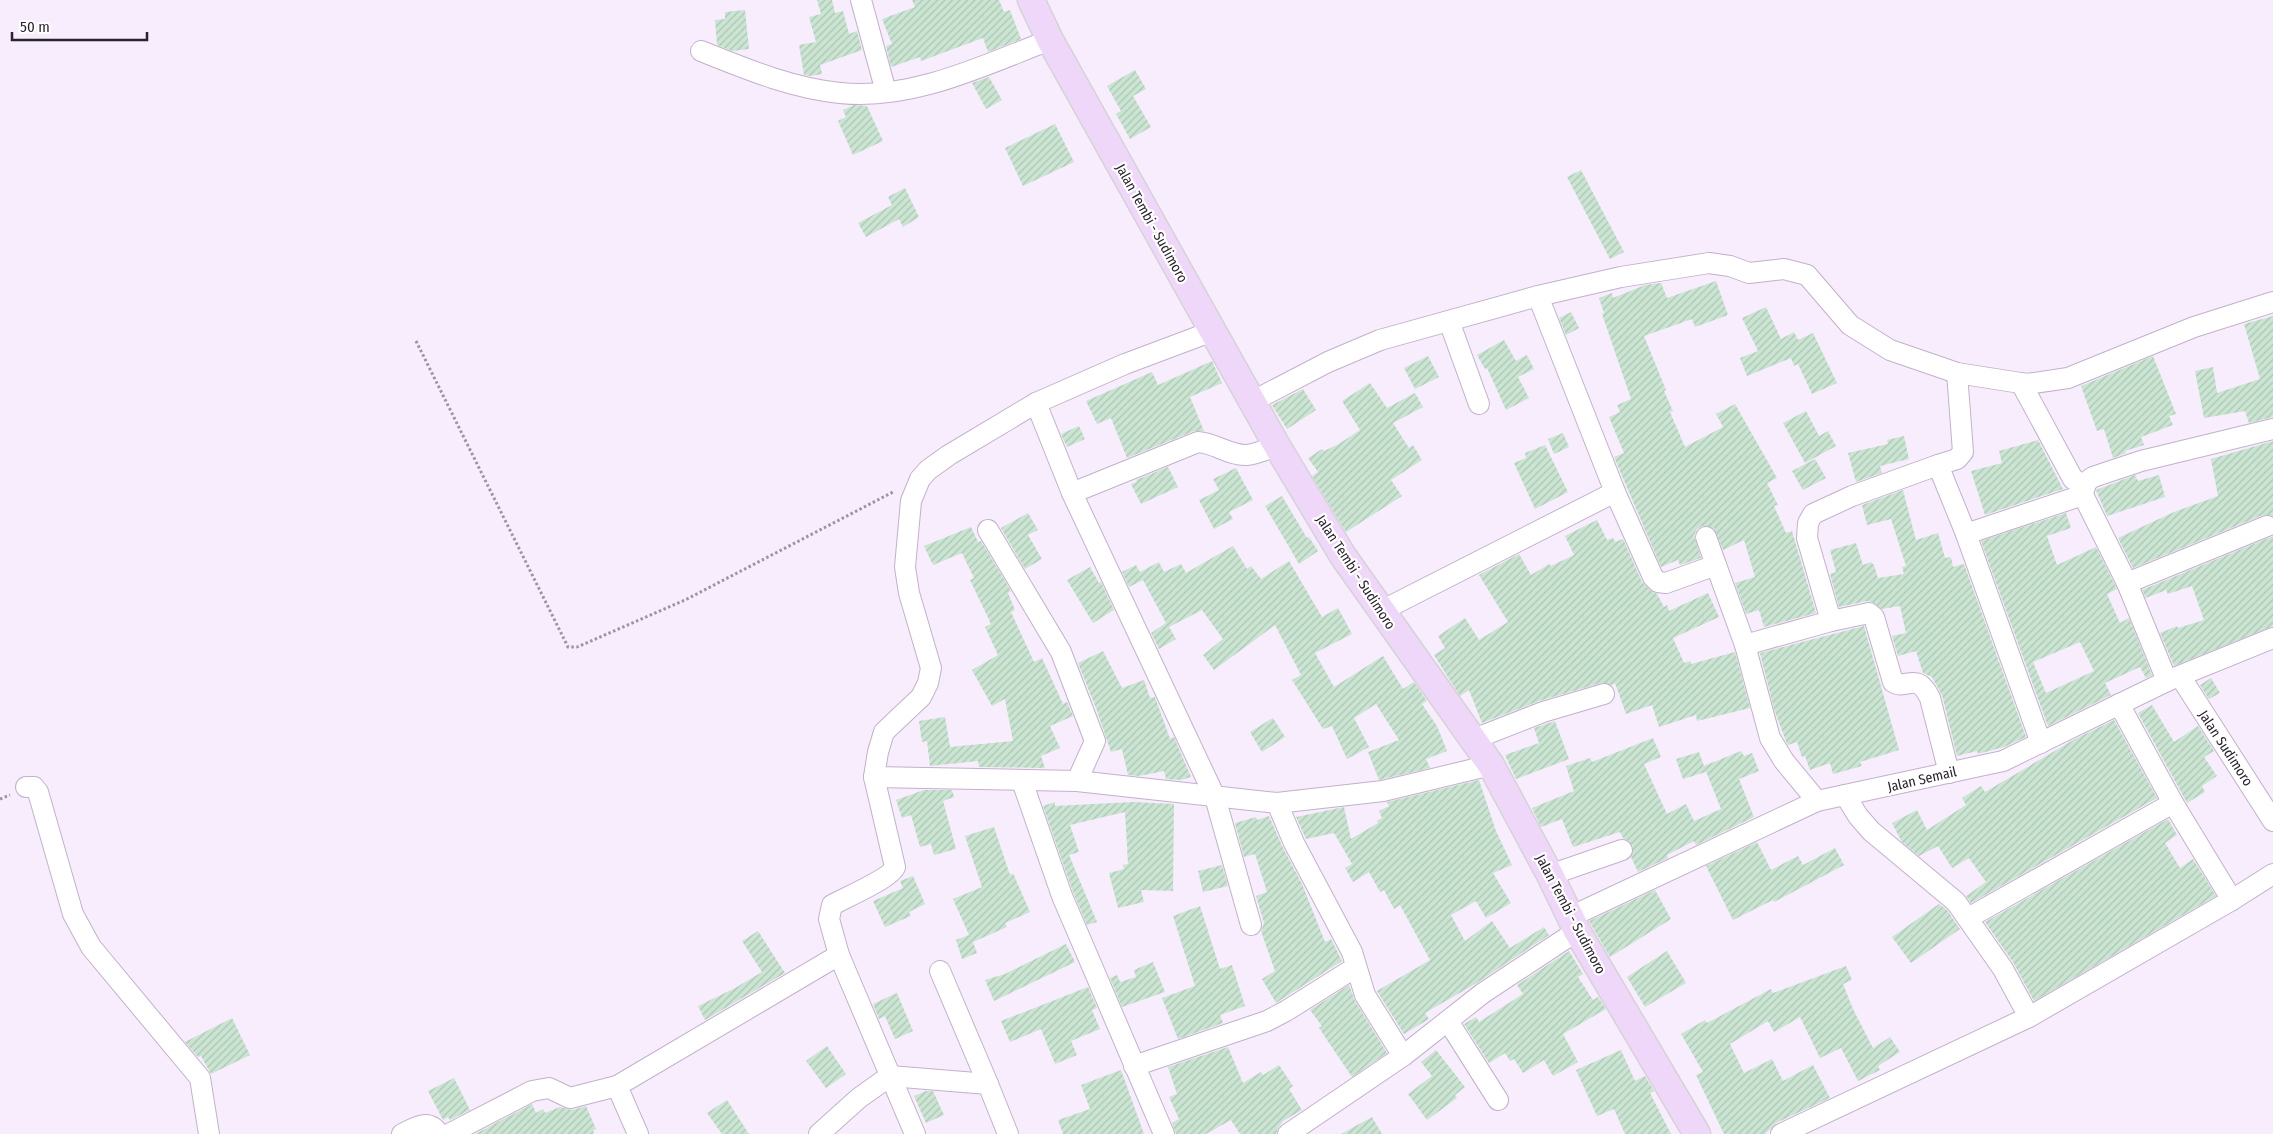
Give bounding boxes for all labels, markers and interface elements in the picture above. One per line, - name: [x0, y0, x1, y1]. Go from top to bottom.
- scale bar: [12, 10, 148, 42]
- text: 50 m: [20, 18, 50, 36]
- street label: Jalan Tembi - Sudimoro: [1112, 161, 1191, 286]
- street label: Jalan Tembi - Sudimoro: [1312, 512, 1399, 633]
- street label: Jalan Sudimoro: [2195, 707, 2256, 789]
- street label: Jalan Semail: [1886, 763, 1959, 796]
- street label: Jalan Tembi - Sudimoro: [1532, 851, 1609, 977]

